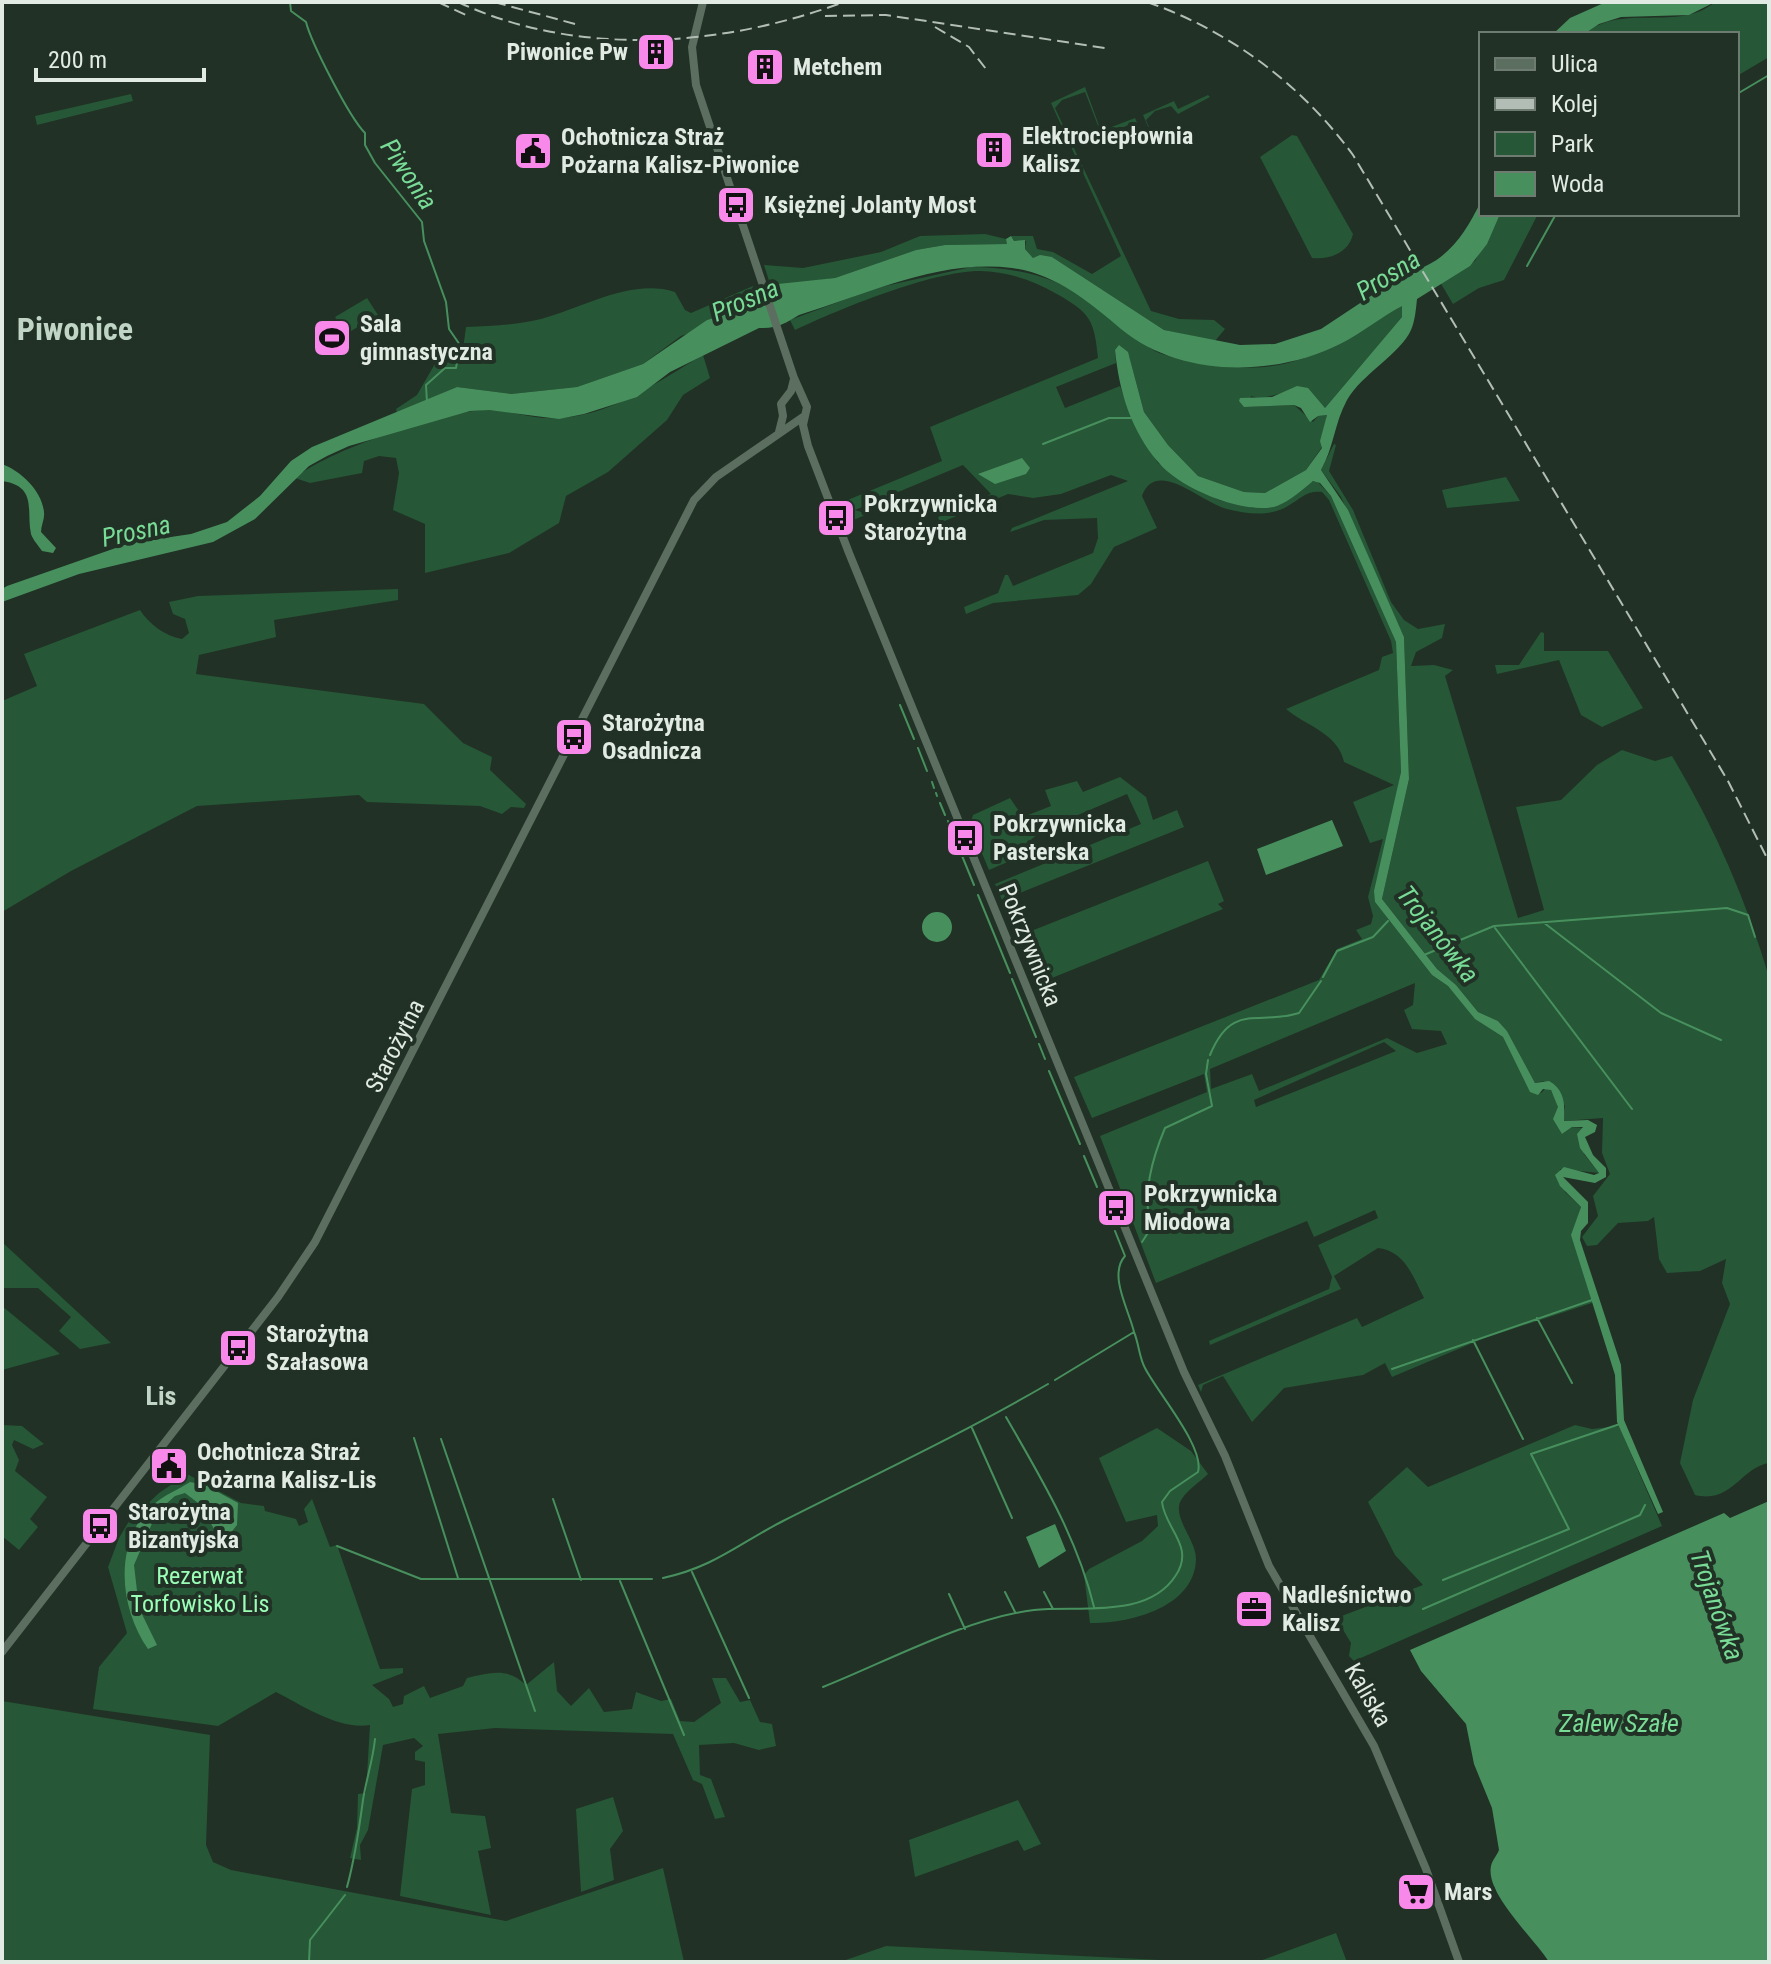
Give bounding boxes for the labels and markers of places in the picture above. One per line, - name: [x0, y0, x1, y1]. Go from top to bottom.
- building icon: Piwonice Pw: [635, 31, 677, 73]
- place label: Piwonice Pw: [506, 38, 628, 66]
- building icon: Metchem: [744, 46, 786, 88]
- place label: Metchem: [793, 53, 882, 81]
- place label: Elektrociepłownia Kalisz: [1022, 122, 1193, 178]
- place label: Ochotnicza Straż Pożarna Kalisz-Piwonice: [561, 123, 799, 179]
- building icon: Elektrociepłownia Kalisz: [973, 129, 1015, 171]
- public building icon: Ochotnicza Straż Pożarna Kalisz-Piwonice: [512, 130, 554, 172]
- bus stop icon: Księżnej Jolanty Most: [715, 184, 757, 226]
- place label: Księżnej Jolanty Most: [764, 191, 976, 219]
- place label: Sala gimnastyczna: [360, 310, 493, 366]
- sports icon: Sala gimnastyczna: [311, 317, 353, 359]
- place label: Pokrzywnicka Starożytna: [864, 490, 997, 546]
- bus stop icon: Pokrzywnicka Starożytna: [815, 497, 857, 539]
- place label: Starożytna Osadnicza: [602, 709, 705, 765]
- bus stop icon: Starożytna Osadnicza: [553, 716, 595, 758]
- place label: Pokrzywnicka Pasterska: [993, 810, 1126, 866]
- bus stop icon: Pokrzywnicka Pasterska: [944, 817, 986, 859]
- place label: Pokrzywnicka Miodowa: [1144, 1180, 1277, 1236]
- bus stop icon: Pokrzywnicka Miodowa: [1095, 1187, 1137, 1229]
- place label: Starożytna Szałasowa: [266, 1320, 369, 1376]
- bus stop icon: Starożytna Szałasowa: [217, 1327, 259, 1369]
- place label: Ochotnicza Straż Pożarna Kalisz-Lis: [197, 1438, 377, 1494]
- public building icon: Ochotnicza Straż Pożarna Kalisz-Lis: [148, 1445, 190, 1487]
- place label: Starożytna Bizantyjska: [128, 1498, 239, 1554]
- bus stop icon: Starożytna Bizantyjska: [79, 1505, 121, 1547]
- place label: Nadleśnictwo Kalisz: [1282, 1581, 1412, 1637]
- office icon: Nadleśnictwo Kalisz: [1233, 1588, 1275, 1630]
- supermarket icon: Mars: [1395, 1871, 1437, 1913]
- place label: Mars: [1444, 1878, 1492, 1906]

